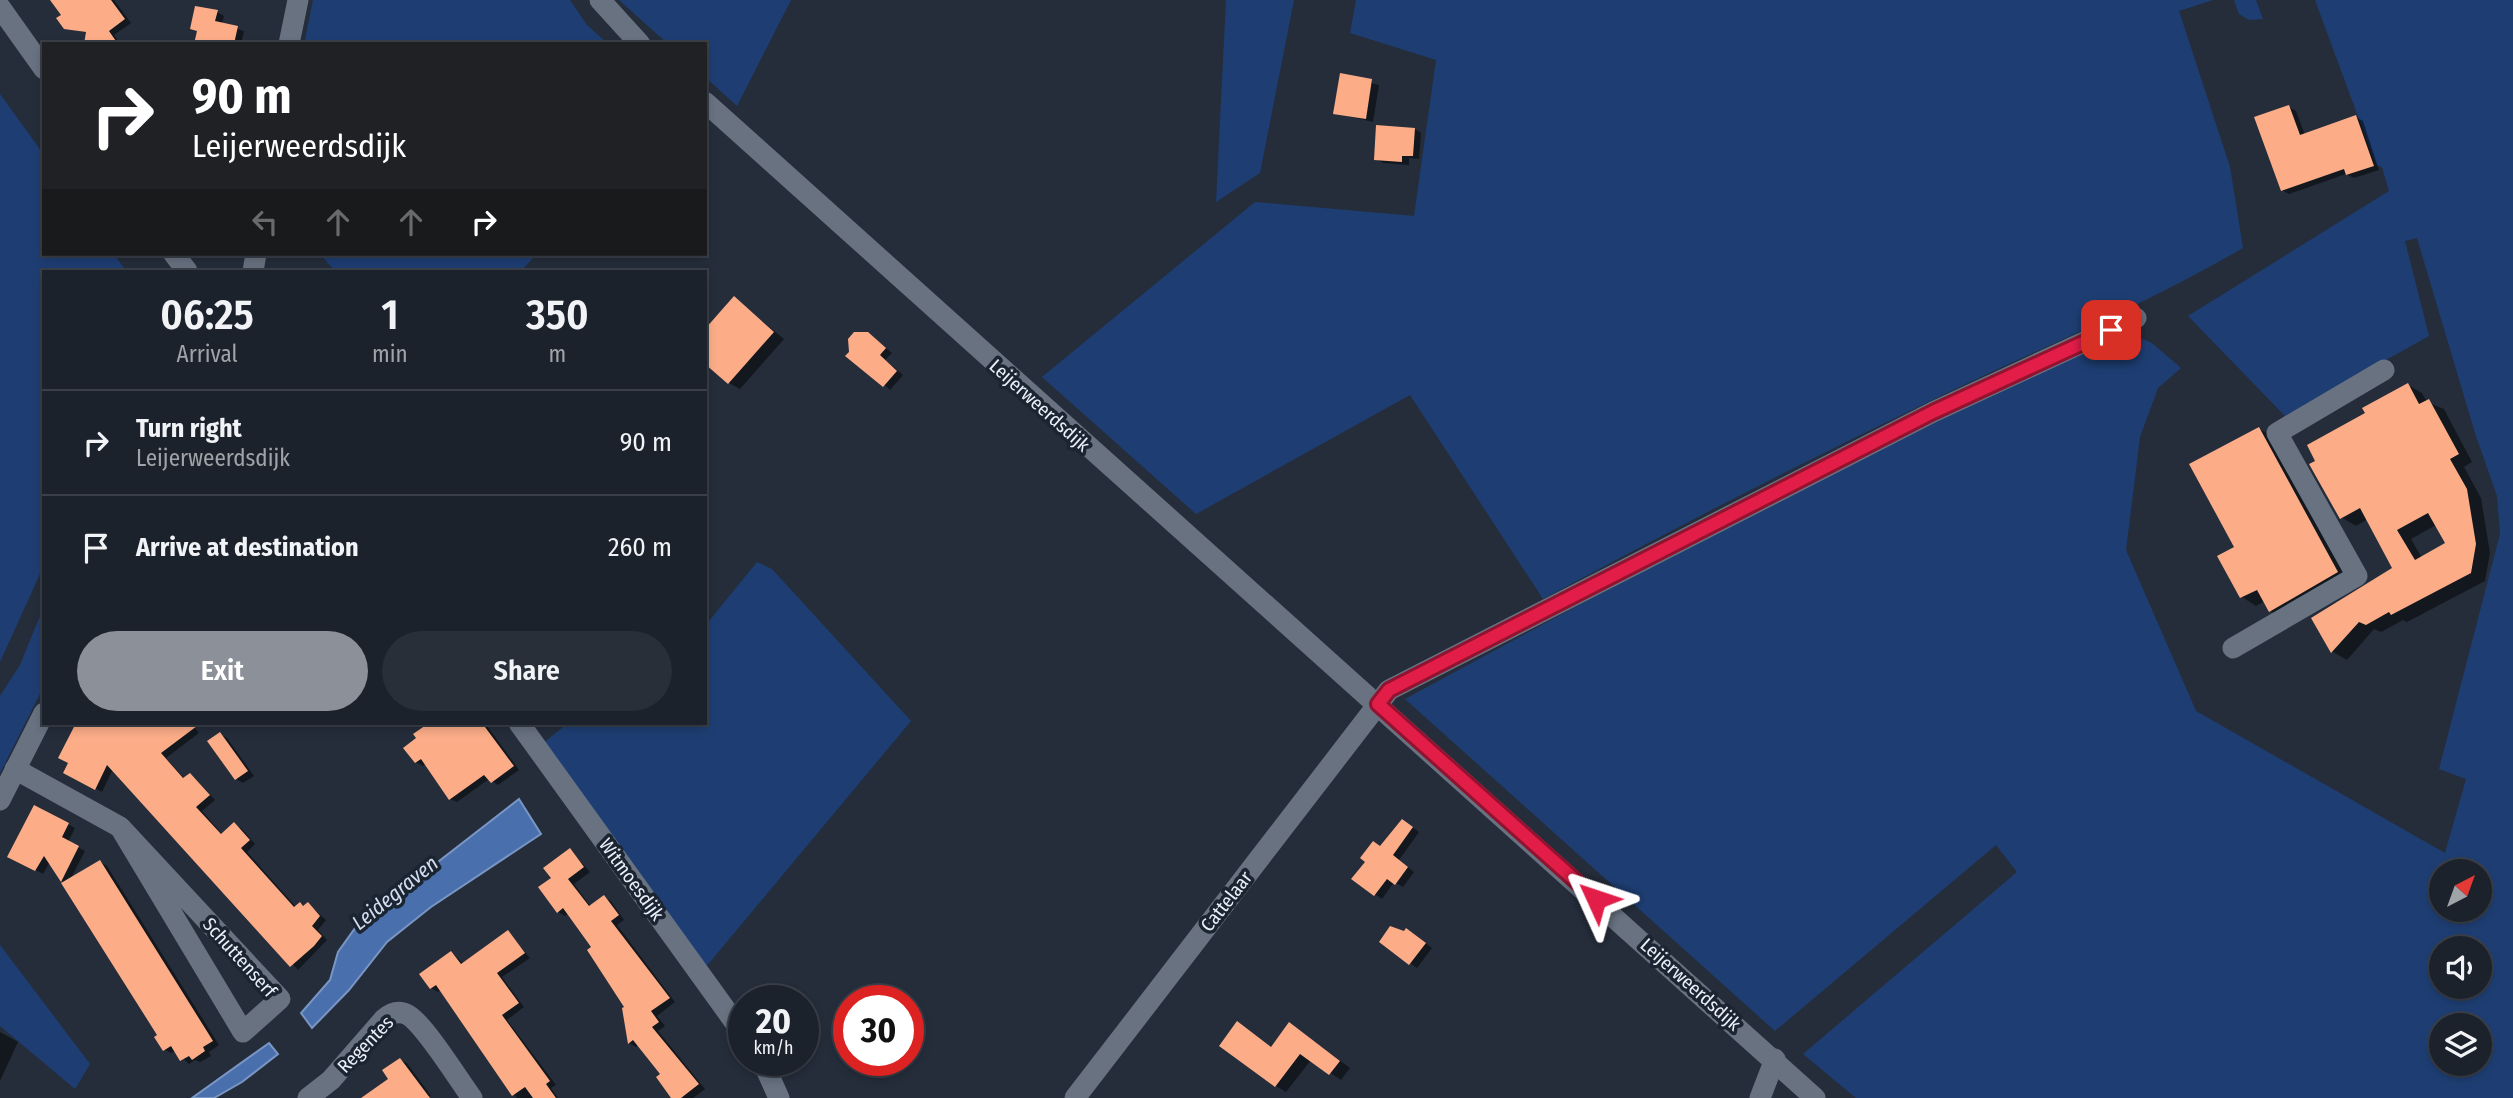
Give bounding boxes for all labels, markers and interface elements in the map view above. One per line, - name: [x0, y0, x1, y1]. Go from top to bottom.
- text: 90 m: [192, 67, 292, 126]
- icon: right: [77, 70, 168, 161]
- text: Leijerweerdsdijk: [192, 127, 406, 165]
- icon: left: [246, 203, 284, 241]
- icon: ahead: [319, 203, 357, 241]
- icon: ahead: [392, 203, 430, 241]
- icon: right: [465, 203, 503, 241]
- text: 06:25: [160, 290, 254, 340]
- text: 1: [381, 290, 399, 340]
- text: 350: [526, 290, 589, 340]
- pin: [2081, 300, 2141, 360]
- icon: arrive: [2092, 311, 2130, 349]
- text: Arrival: [177, 340, 238, 368]
- text: min: [372, 340, 408, 368]
- text: m: [549, 340, 566, 368]
- street label: Leijerweerdsdijk: [985, 354, 1095, 457]
- text: Turn right: [136, 413, 242, 444]
- icon: right: [77, 424, 115, 462]
- text: 90 m: [620, 427, 672, 458]
- text: Leijerweerdsdijk: [136, 444, 290, 472]
- icon: arrive: [77, 529, 115, 567]
- text: Arrive at destination: [136, 532, 359, 563]
- text: 260 m: [608, 532, 672, 563]
- button: Exit: [77, 631, 368, 711]
- button: Share: [382, 631, 672, 711]
- street label: Witmoesdijk: [594, 834, 669, 925]
- water label: Leidegraven: [347, 850, 443, 936]
- north arrow: [2429, 859, 2492, 922]
- map controls: [2429, 859, 2492, 1076]
- position arrow: [1559, 862, 1633, 936]
- street label: Cattelaar: [1196, 866, 1257, 936]
- street label: Schuttenserf: [198, 913, 282, 1003]
- street label: Leijerweerdsdijk: [1636, 933, 1746, 1036]
- button: sound: [2429, 936, 2492, 999]
- speed limit sign: 30: [833, 985, 924, 1076]
- text: 20: [756, 1000, 791, 1042]
- street label: Regentes: [332, 1011, 398, 1078]
- button: layers: [2429, 1013, 2492, 1076]
- text: km/h: [753, 1037, 794, 1059]

